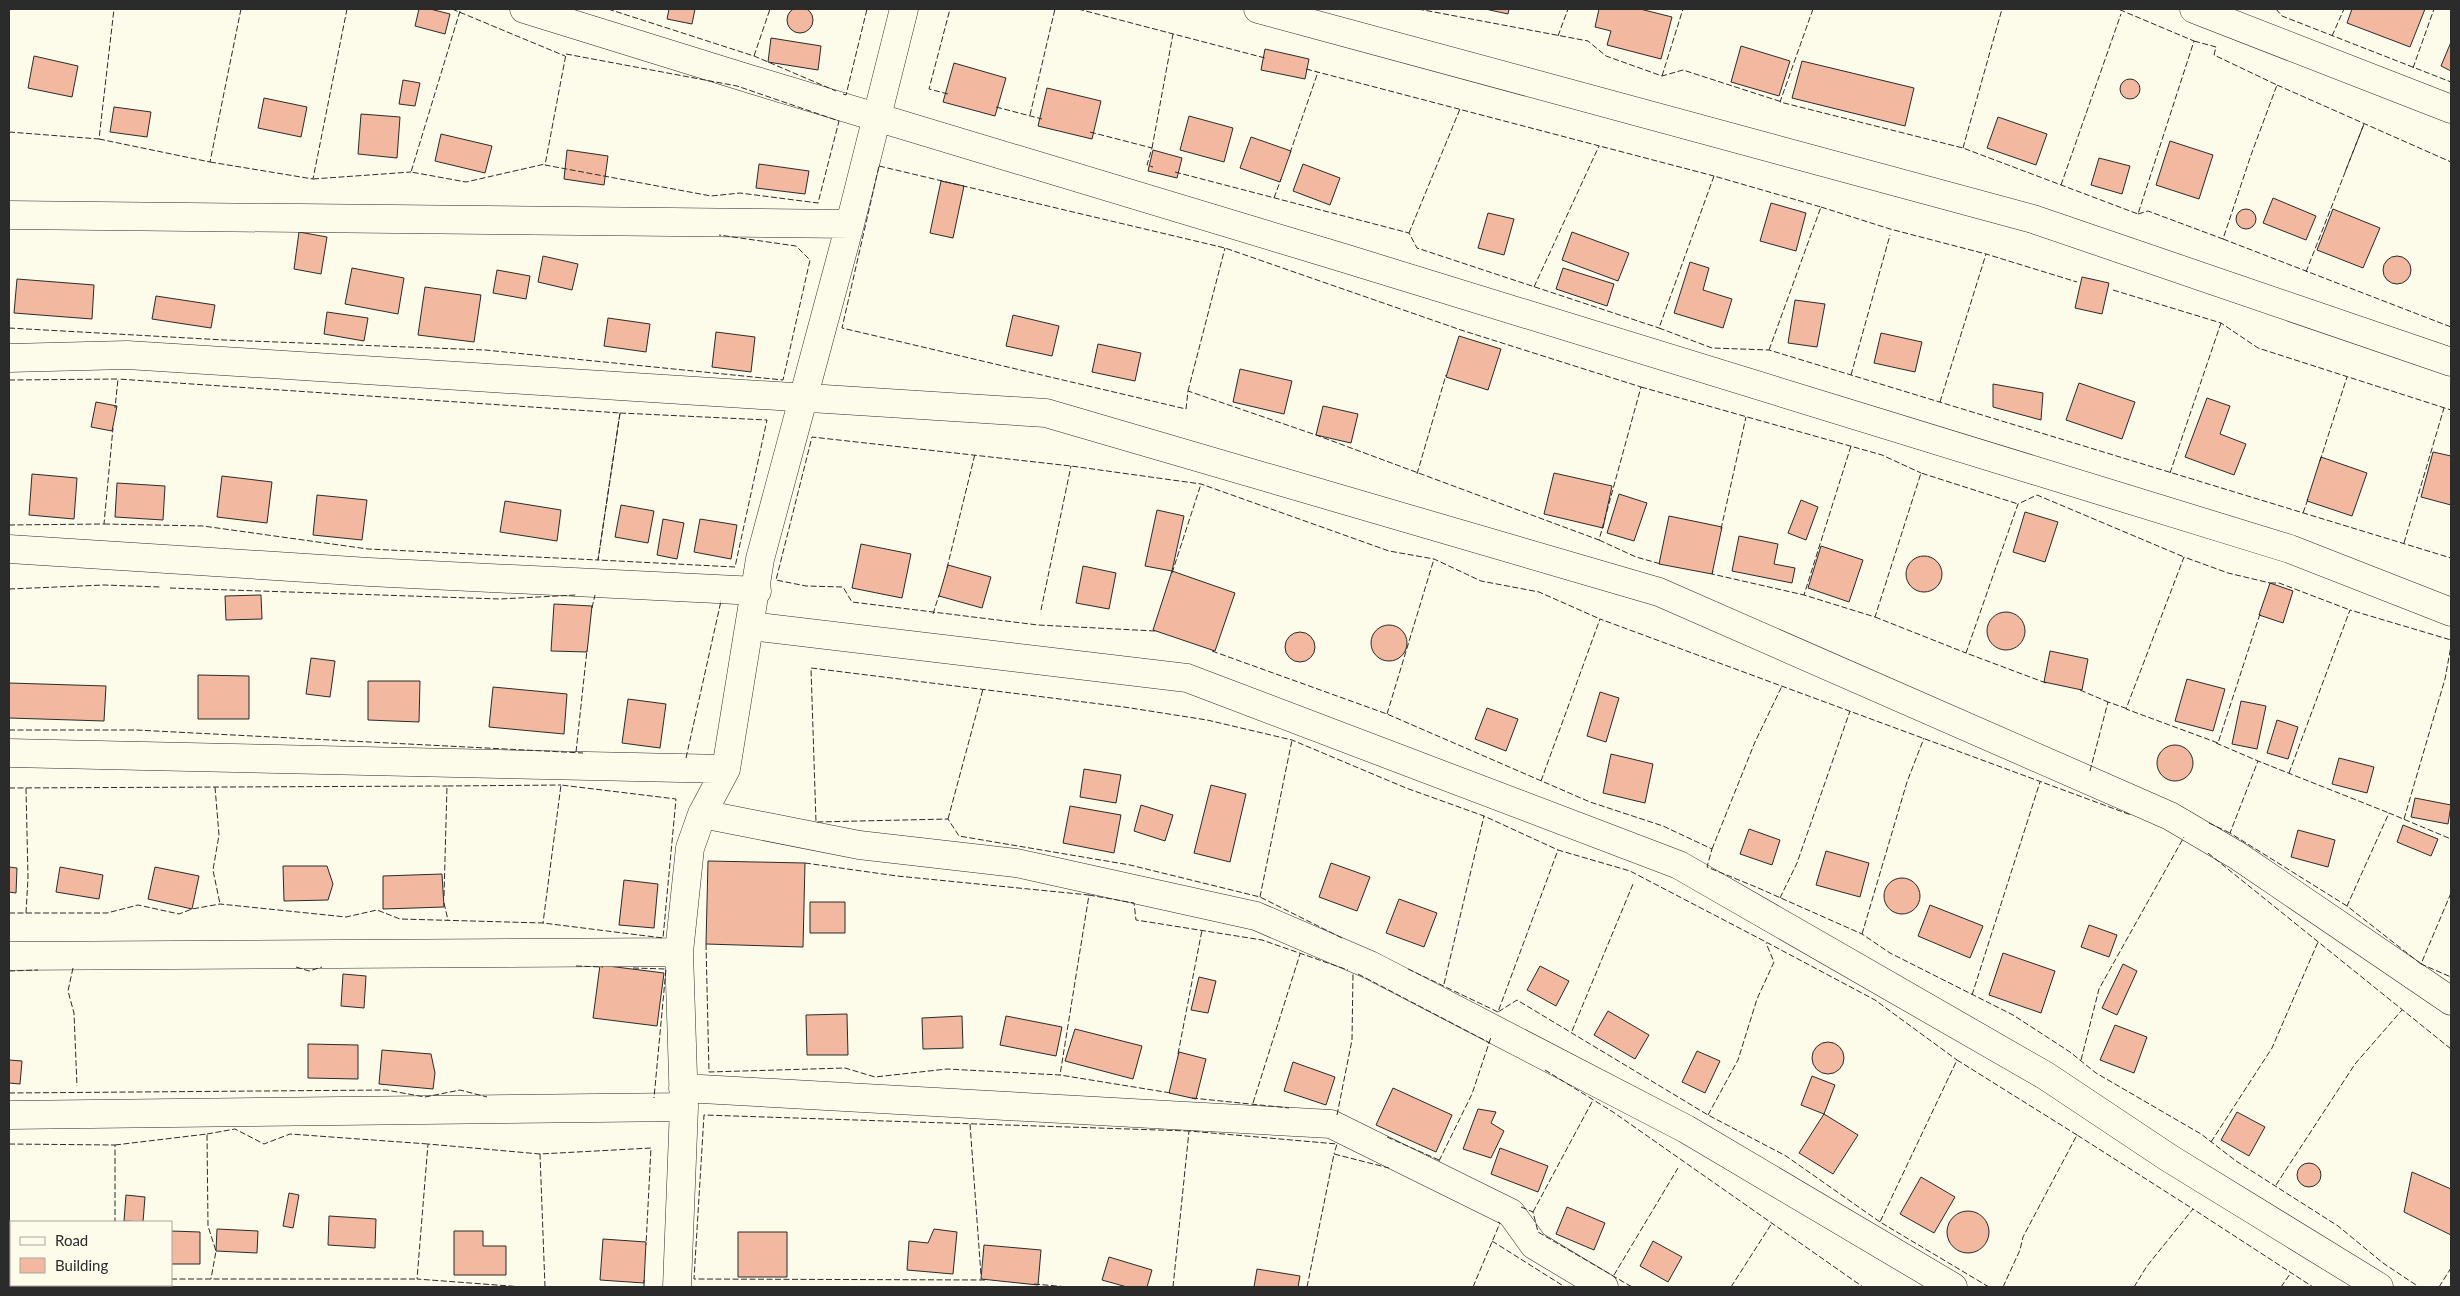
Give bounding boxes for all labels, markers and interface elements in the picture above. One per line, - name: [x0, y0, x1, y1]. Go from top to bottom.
- legend: [10, 1221, 172, 1286]
- text: Road: [55, 1231, 88, 1249]
- text: Building: [55, 1256, 108, 1274]

